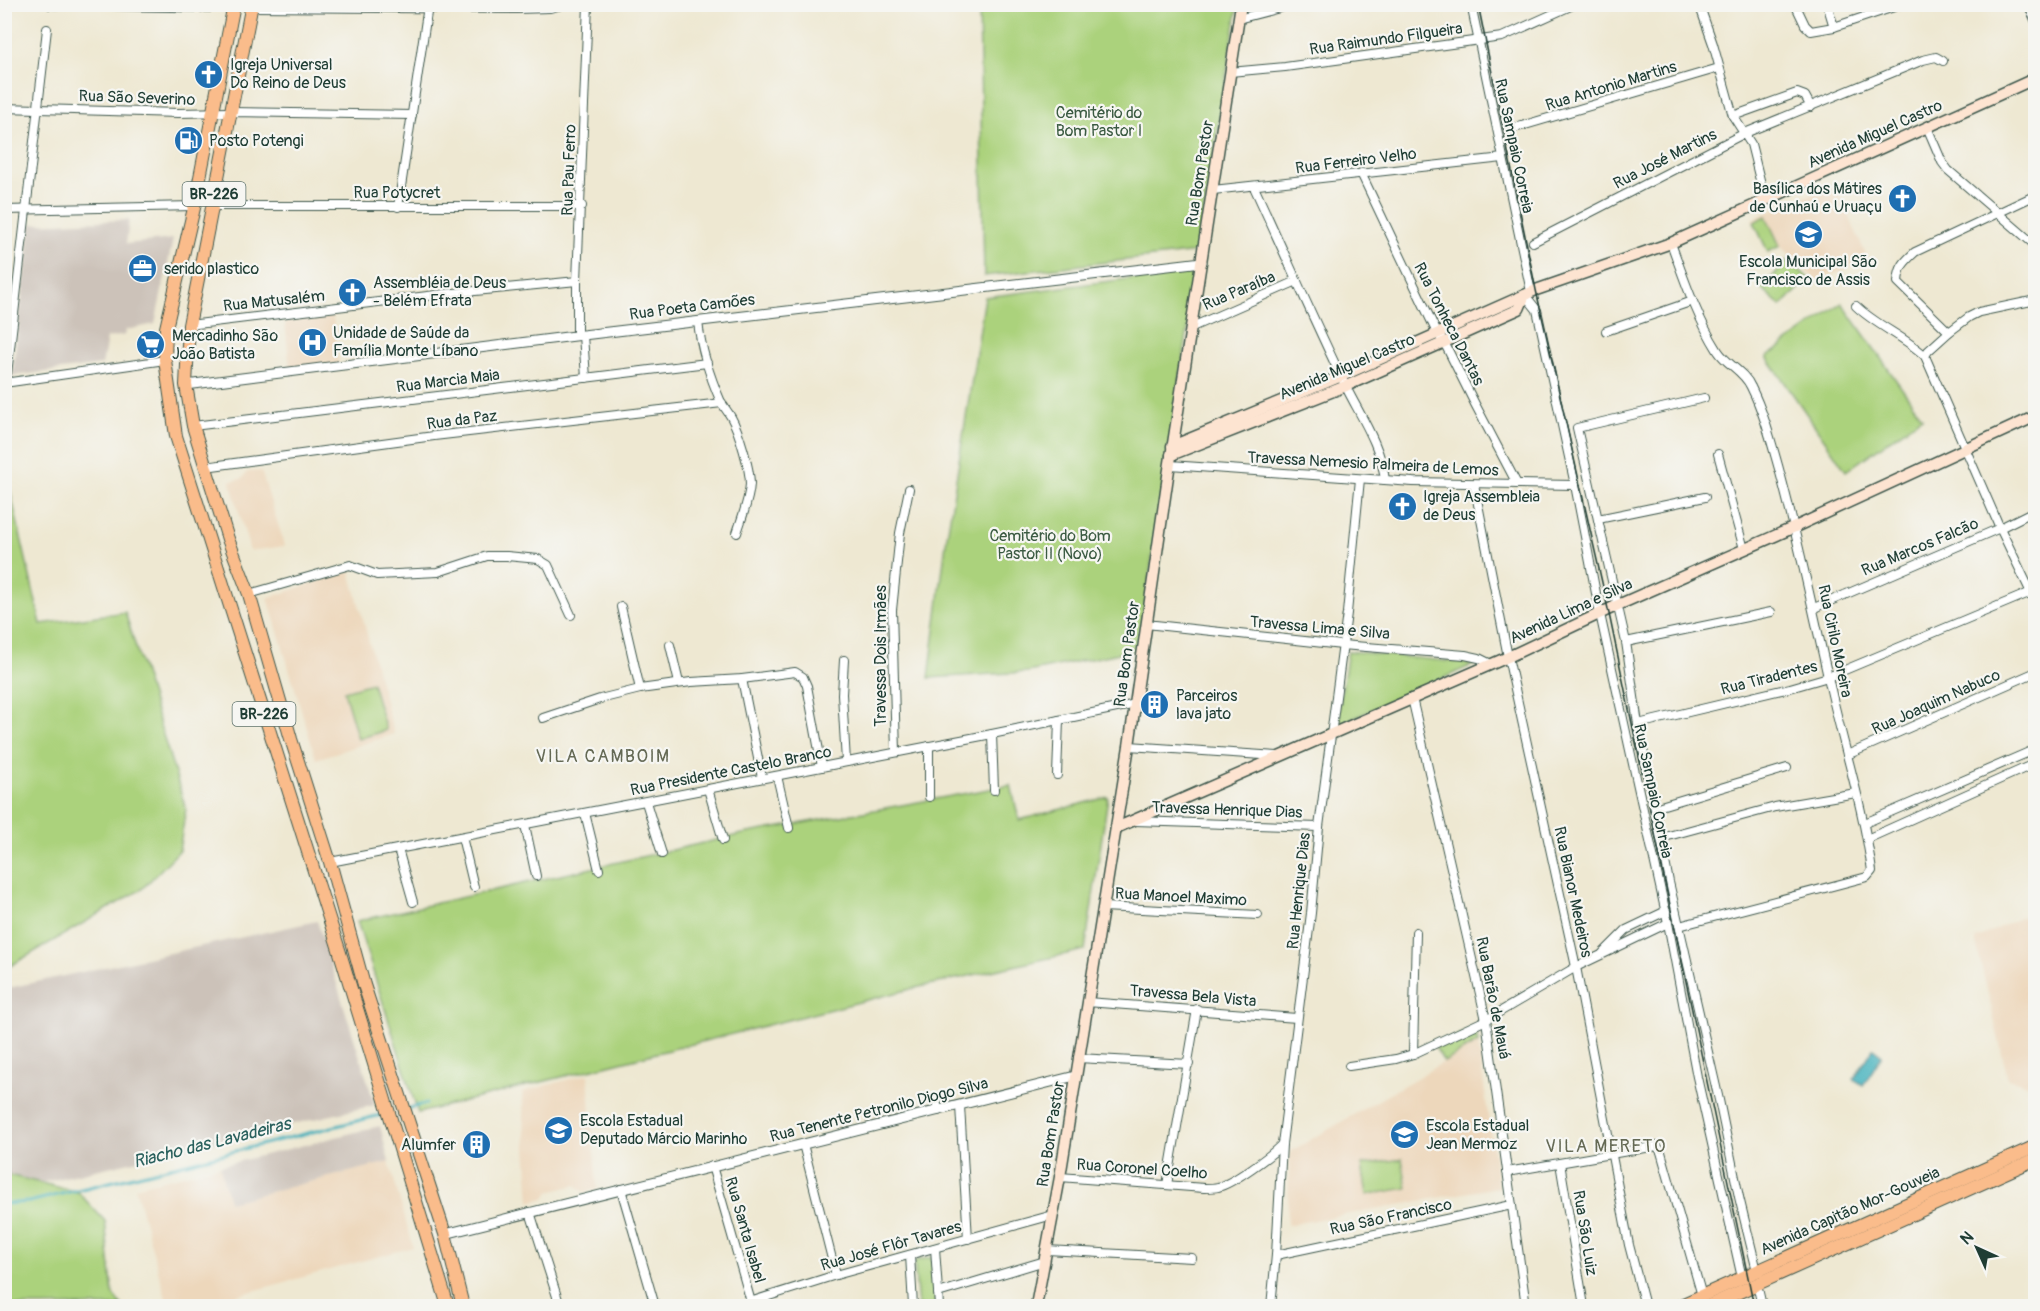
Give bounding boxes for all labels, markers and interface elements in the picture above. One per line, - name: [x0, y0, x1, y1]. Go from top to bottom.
- street label: Rua Raimundo Filgueira: [1308, 18, 1464, 60]
- place label: Igreja Universal Do Reino de Deus: [230, 55, 346, 93]
- street label: Rua Antonio Martins: [1543, 57, 1679, 115]
- church icon: Igreja Universal Do Reino de Deus: [193, 58, 225, 90]
- street label: Rua Sampaio Correia: [1490, 77, 1538, 215]
- street label: Rua São Severino: [78, 86, 196, 110]
- street label: Avenida Miguel Castro: [1805, 95, 1946, 173]
- park label: Cemitério do Bom Pastor I: [1056, 103, 1143, 141]
- street label: Rua Bom Pastor: [1182, 119, 1218, 227]
- street label: Rua Pau Ferro: [557, 123, 581, 216]
- street label: Rua José Martins: [1610, 124, 1720, 194]
- fuel station icon: Posto Potengi: [172, 125, 204, 157]
- place label: Posto Potengi: [209, 131, 304, 151]
- street label: Rua Ferreiro Velho: [1294, 144, 1418, 178]
- place label: Basílica dos Mátires de Cunhaú e Uruaçu: [1749, 179, 1882, 217]
- road number: BR-226: [182, 182, 246, 206]
- church icon: Basílica dos Mátires de Cunhaú e Uruaçu: [1887, 182, 1919, 214]
- street label: Rua Potycret: [354, 183, 441, 203]
- school or university icon: Escola Municipal São Francisco de Assis: [1792, 218, 1824, 250]
- place label: Escola Municipal São Francisco de Assis: [1739, 252, 1877, 290]
- office icon: serido plastico: [127, 253, 159, 285]
- place label: serido plastico: [164, 259, 260, 279]
- street label: Rua Tonheca Dantas: [1409, 259, 1489, 389]
- street label: Rua Paraíba: [1200, 267, 1278, 315]
- place label: Assembléia de Deus - Belém Efrata: [373, 273, 506, 311]
- church icon: Assembléia de Deus - Belém Efrata: [336, 276, 368, 308]
- street label: Rua Matusalém: [222, 286, 326, 316]
- street label: Rua Poeta Camões: [628, 289, 756, 325]
- place label: Unidade de Saúde da Família Monte Líbano: [333, 323, 479, 361]
- place label: Mercadinho São João Batista: [172, 326, 278, 364]
- hospital icon: Unidade de Saúde da Família Monte Líbano: [296, 326, 328, 358]
- supermarket icon: Mercadinho São João Batista: [135, 329, 167, 361]
- street label: Avenida Miguel Castro: [1276, 329, 1418, 405]
- street label: Rua Marcia Maia: [395, 365, 501, 397]
- street label: Rua da Paz: [426, 406, 498, 434]
- street label: Travessa Nemesio Palmeira de Lemos: [1247, 447, 1499, 481]
- place label: Igreja Assembleia de Deus: [1423, 487, 1540, 525]
- church icon: Igreja Assembleia de Deus: [1386, 490, 1418, 522]
- street label: Rua Marcos Falcão: [1858, 513, 1982, 581]
- park label: Cemitério do Bom Pastor II (Novo): [989, 526, 1111, 564]
- street label: Avenida Lima e Silva: [1506, 574, 1636, 648]
- street label: Rua Cirilo Moreira: [1813, 583, 1857, 699]
- street label: Travessa Dois Irmães: [871, 585, 891, 727]
- street label: Rua Bom Pastor: [1110, 600, 1144, 708]
- street label: Travessa Lima e Silva: [1249, 612, 1391, 644]
- street label: Rua Tiradentes: [1719, 656, 1819, 700]
- street label: Rua Joaquim Nabuco: [1869, 665, 2004, 739]
- place label: Parceiros lava jato: [1176, 686, 1237, 724]
- building icon: Parceiros lava jato: [1139, 689, 1171, 721]
- road number: BR-226: [232, 702, 296, 726]
- street label: Rua Sampaio Correia: [1629, 722, 1677, 860]
- street label: Rua Presidente Castelo Branco: [629, 742, 834, 800]
- district label: VILA CAMBOIM: [536, 745, 671, 768]
- street label: Travessa Henrique Dias: [1151, 797, 1303, 823]
- street label: Rua Bianor Medeiros: [1549, 825, 1597, 959]
- street label: Rua Henrique Dias: [1283, 832, 1315, 950]
- street label: Rua Manoel Maximo: [1115, 884, 1248, 910]
- street label: Rua Barão de Mauá: [1471, 935, 1515, 1061]
- street label: Travessa Bela Vista: [1129, 981, 1257, 1011]
- street label: Rua Tenente Petronilo Diogo Silva: [768, 1073, 990, 1147]
- street label: Rua Bom Pastor: [1033, 1080, 1069, 1188]
- place label: Escola Estadual Deputado Márcio Marinho: [580, 1111, 748, 1149]
- water label: Riacho das Lavadeiras: [131, 1112, 295, 1174]
- school or university icon: Escola Estadual Deputado Márcio Marinho: [543, 1114, 575, 1146]
- place label: Escola Estadual Jean Mermoz: [1426, 1116, 1529, 1154]
- school or university icon: Escola Estadual Jean Mermoz: [1389, 1119, 1421, 1151]
- building icon: Alumfer: [461, 1129, 493, 1161]
- place label: Alumfer: [401, 1135, 456, 1155]
- district label: VILA MERETO: [1545, 1135, 1667, 1158]
- street label: Rua Coronel Coelho: [1076, 1154, 1208, 1184]
- street label: Avenida Capitão Mor-Gouveia: [1757, 1162, 1943, 1260]
- street label: Rua Santa Isabel: [720, 1175, 770, 1285]
- street label: Rua São Luiz: [1568, 1189, 1602, 1277]
- street label: Rua São Francisco: [1328, 1194, 1454, 1240]
- street label: Rua José Flôr Tavares: [818, 1216, 964, 1276]
- north arrow: [1947, 1218, 2007, 1278]
- text: N: [1956, 1227, 1978, 1249]

